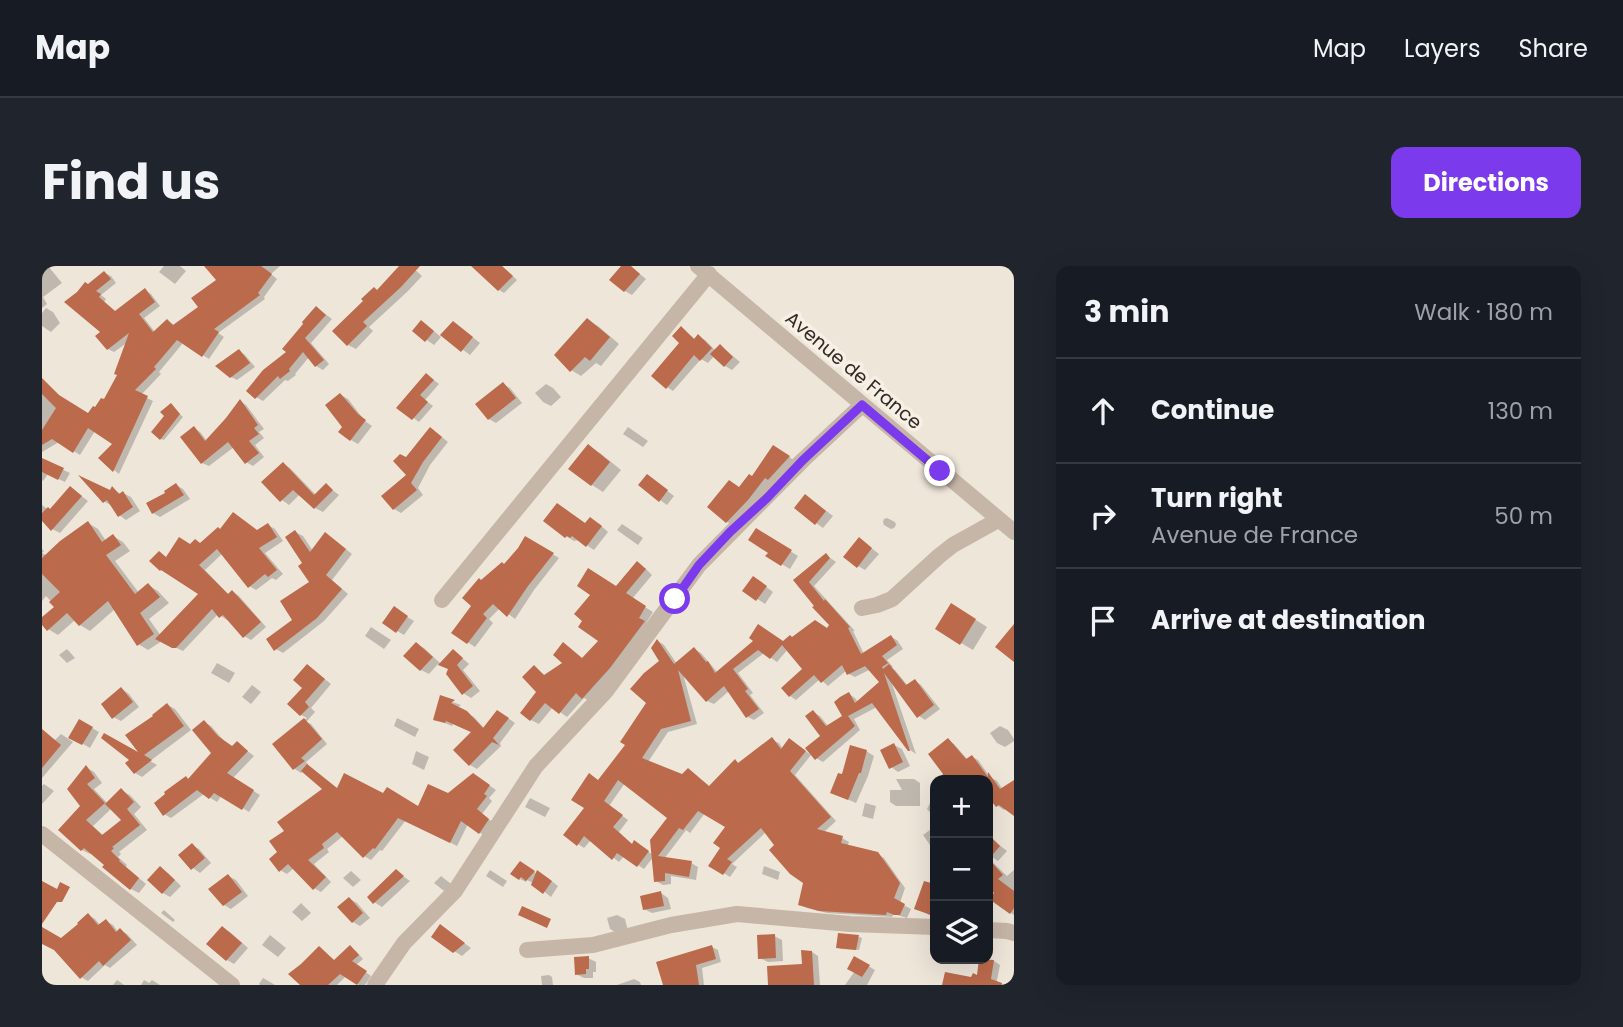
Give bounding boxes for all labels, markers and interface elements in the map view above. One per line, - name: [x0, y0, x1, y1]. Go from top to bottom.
- text: Map: [35, 24, 110, 71]
- text: Map: [1313, 32, 1366, 65]
- text: Layers: [1404, 32, 1480, 65]
- text: Share: [1518, 32, 1588, 65]
- button: Directions: [1391, 147, 1581, 218]
- text: Find us: [42, 148, 220, 216]
- text: 3 min: [1084, 290, 1169, 333]
- text: Walk · 180 m: [1414, 296, 1553, 328]
- street label: Avenue de France: [779, 305, 928, 436]
- icon: ahead: [1084, 392, 1122, 430]
- text: Continue: [1151, 392, 1274, 428]
- text: 130 m: [1488, 395, 1553, 427]
- route end: [924, 455, 955, 486]
- text: Turn right: [1151, 480, 1283, 516]
- icon: right: [1084, 497, 1122, 535]
- text: 50 m: [1494, 500, 1553, 532]
- text: Avenue de France: [1151, 519, 1358, 551]
- route start: [659, 583, 690, 614]
- icon: arrive: [1084, 602, 1122, 640]
- text: Arrive at destination: [1151, 602, 1426, 638]
- map controls: [930, 775, 993, 964]
- button: +: [930, 775, 993, 838]
- button: −: [930, 838, 993, 901]
- button: layers: [930, 901, 993, 964]

